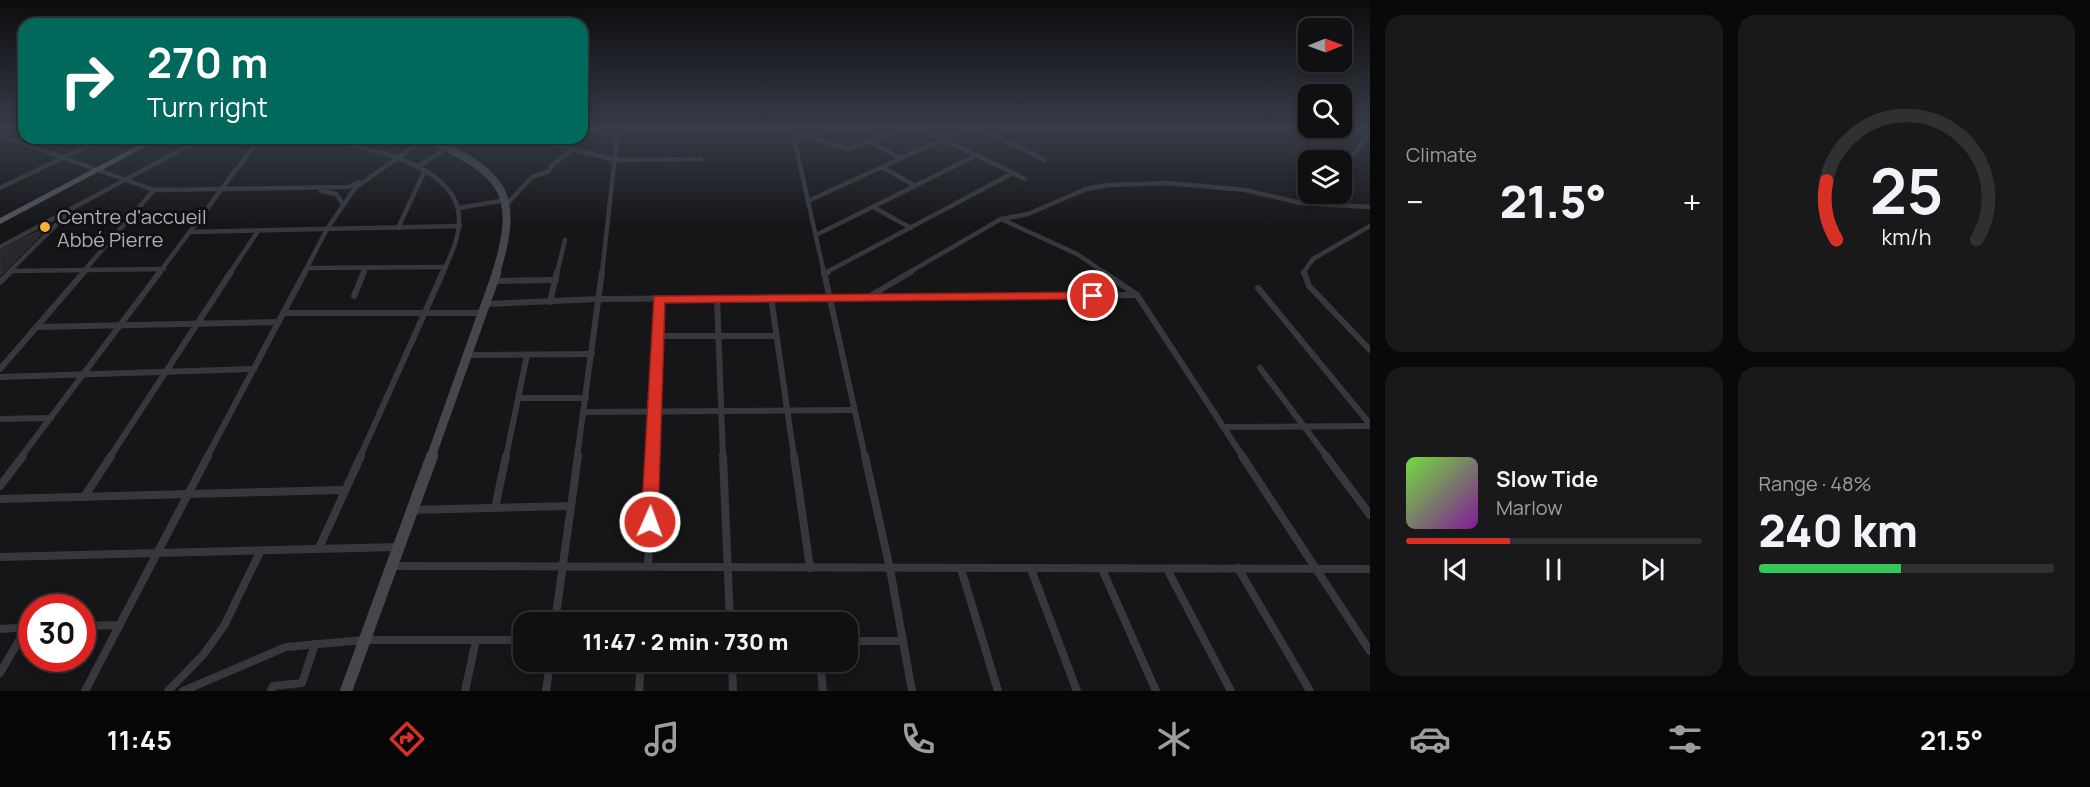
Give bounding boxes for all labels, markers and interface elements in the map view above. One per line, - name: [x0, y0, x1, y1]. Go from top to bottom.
- north arrow: [1298, 18, 1352, 72]
- map controls: [1298, 18, 1352, 204]
- text: 270 m: [147, 33, 268, 91]
- icon: right: [48, 42, 126, 120]
- button: search: [1298, 84, 1352, 138]
- text: Turn right: [147, 88, 268, 125]
- text: Climate: [1406, 141, 1477, 168]
- text: 25: [1869, 147, 1943, 233]
- button: layers: [1298, 150, 1352, 204]
- text: 21.5°: [1500, 170, 1607, 232]
- text: −: [1406, 179, 1424, 224]
- text: +: [1682, 179, 1701, 224]
- place label: Centre d'accueil Abbé Pierre: [57, 203, 207, 253]
- marker: Centre d'accueil Abbé Pierre: [38, 220, 52, 234]
- text: km/h: [1881, 223, 1931, 252]
- pin: [1067, 270, 1118, 321]
- icon: arrive: [1076, 279, 1109, 312]
- text: Slow Tide: [1496, 464, 1598, 494]
- text: Range · 48%: [1759, 470, 1872, 497]
- position arrow: [618, 490, 682, 554]
- text: Marlow: [1496, 494, 1563, 521]
- text: 240 km: [1759, 499, 1918, 561]
- icon: previous: [1439, 553, 1472, 586]
- icon: pause: [1537, 553, 1570, 586]
- icon: next: [1636, 553, 1669, 586]
- speed limit sign: 30: [18, 594, 96, 672]
- text: 11:47 · 2 min · 730 m: [583, 627, 788, 657]
- icon: directions: [386, 718, 428, 760]
- icon: music: [641, 718, 683, 760]
- icon: phone: [897, 718, 939, 760]
- icon: climate: [1153, 718, 1195, 760]
- icon: car: [1409, 718, 1451, 760]
- icon: filters: [1664, 718, 1706, 760]
- text: 11:45: [107, 721, 172, 758]
- text: 21.5°: [1920, 721, 1983, 758]

